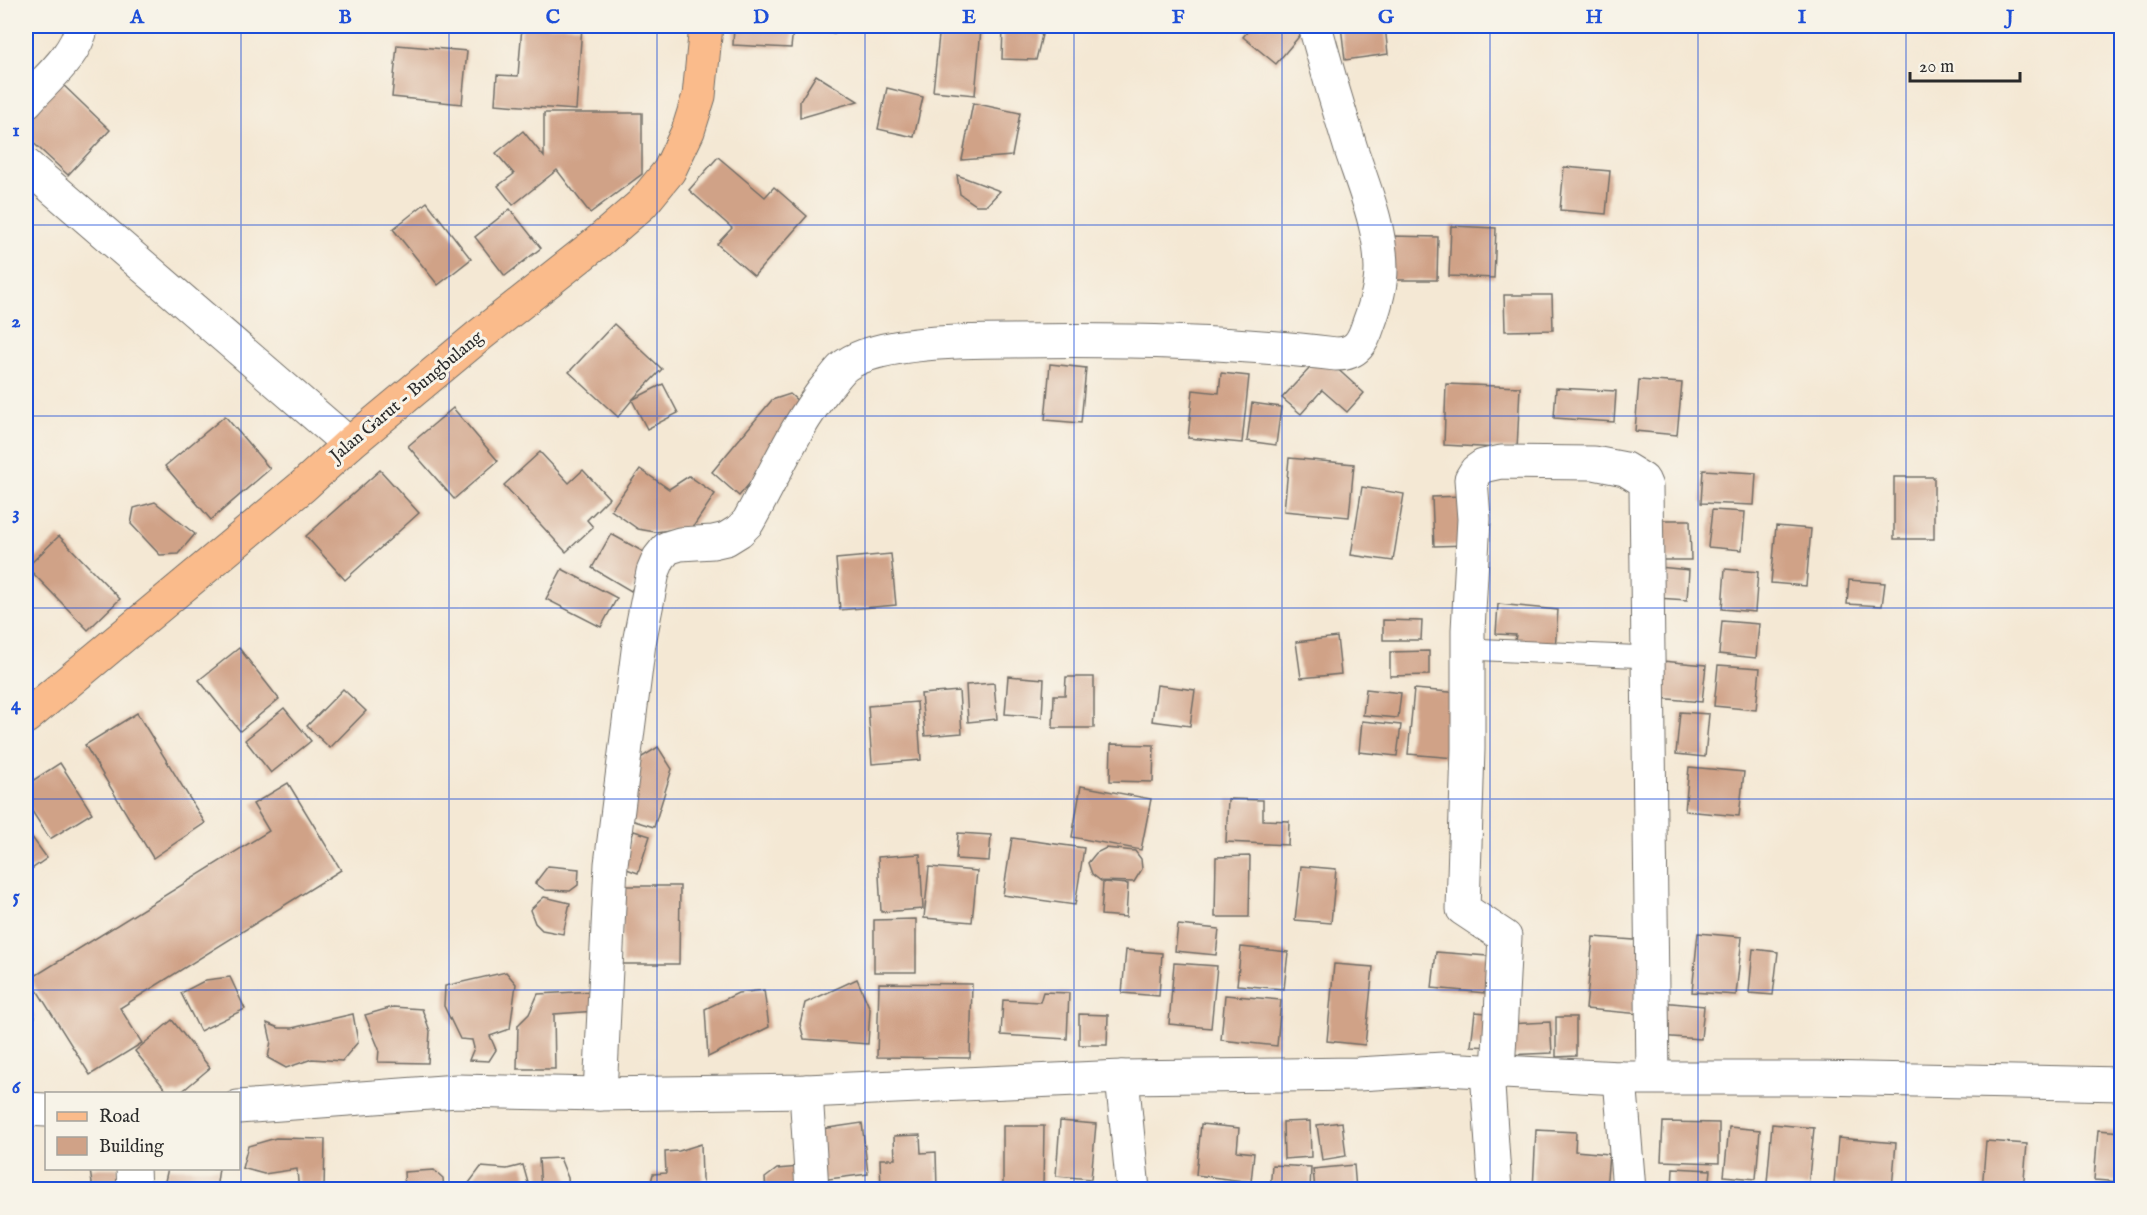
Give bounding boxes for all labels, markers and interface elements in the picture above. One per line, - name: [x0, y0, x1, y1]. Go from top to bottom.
- text: A: [129, 5, 145, 30]
- text: B: [338, 5, 352, 30]
- text: C: [546, 5, 560, 30]
- text: D: [753, 5, 769, 30]
- text: E: [962, 5, 976, 30]
- text: F: [1172, 5, 1185, 30]
- text: G: [1378, 5, 1395, 30]
- text: H: [1585, 5, 1603, 30]
- text: I: [1798, 5, 1807, 30]
- text: J: [2003, 5, 2015, 30]
- scale bar: [1910, 45, 2020, 83]
- text: 20 m: [1919, 56, 1954, 79]
- text: 1: [12, 118, 20, 143]
- text: 2: [11, 309, 21, 334]
- street label: Jalan Garut - Bungbulang: [324, 326, 488, 469]
- text: 3: [12, 501, 20, 526]
- text: 4: [11, 692, 22, 717]
- text: 5: [12, 884, 20, 909]
- text: 6: [12, 1075, 22, 1100]
- legend: [45, 1092, 240, 1170]
- text: Road: [99, 1106, 140, 1129]
- text: Building: [99, 1136, 164, 1159]

